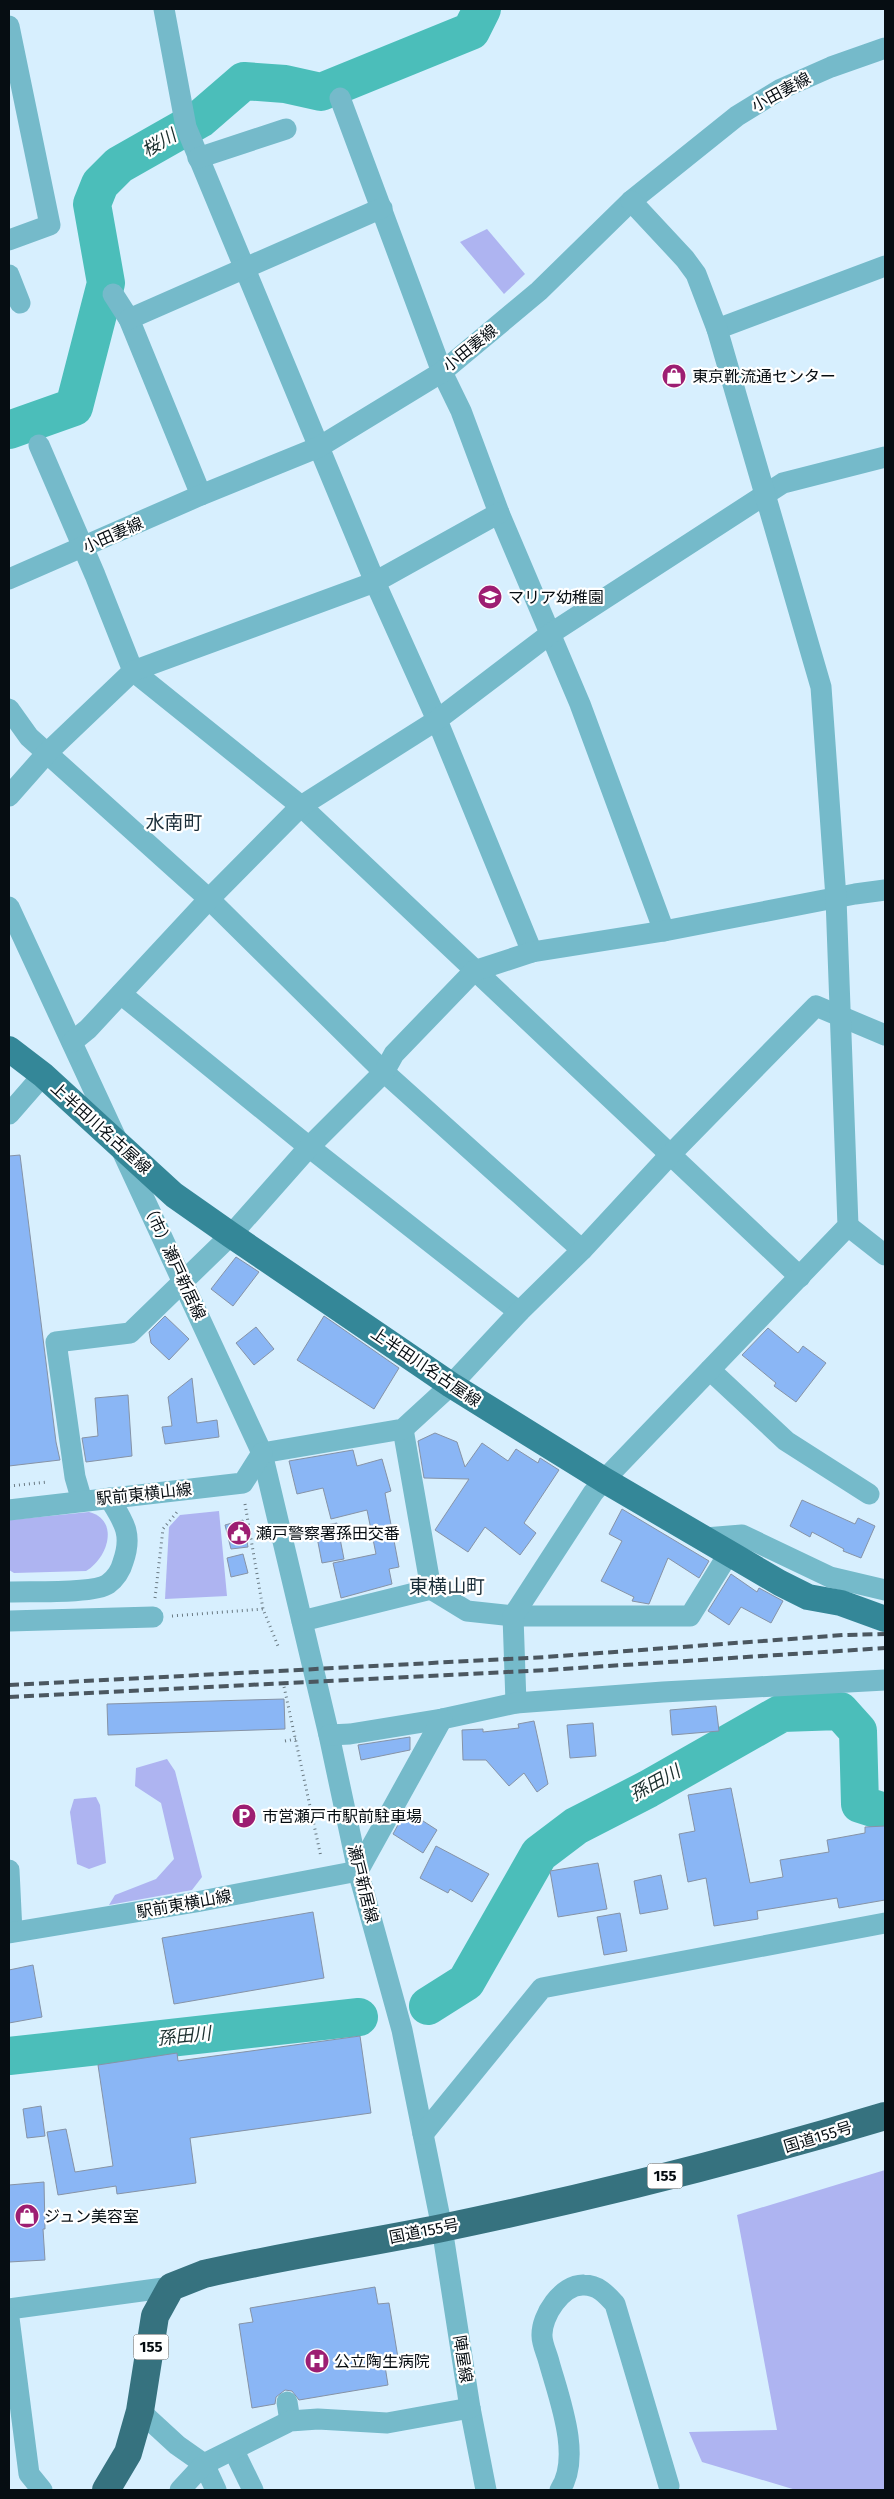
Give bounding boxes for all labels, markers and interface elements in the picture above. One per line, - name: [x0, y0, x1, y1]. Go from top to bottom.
- street label: 小田妻線: [748, 69, 814, 115]
- water label: 桜川: [138, 123, 182, 162]
- street label: 小田妻線: [439, 320, 501, 376]
- shop icon: 東京靴流通センター: [661, 363, 687, 389]
- place label: 東京靴流通センター: [692, 367, 836, 386]
- street label: 小田妻線: [80, 513, 146, 557]
- school or university icon: マリア幼稚園: [477, 584, 503, 610]
- place label: マリア幼稚園: [508, 588, 604, 607]
- district label: 水南町: [145, 811, 203, 834]
- street label: 上半田川名古屋線: [47, 1078, 155, 1178]
- street label: （市）瀬戸新居線: [138, 1199, 210, 1323]
- street label: 上半田川名古屋線: [368, 1323, 484, 1411]
- street label: 駅前東横山線: [95, 1480, 193, 1508]
- public building icon: 瀬戸警察署孫田交番: [226, 1520, 252, 1546]
- place label: 瀬戸警察署孫田交番: [256, 1524, 400, 1543]
- district label: 東横山町: [409, 1575, 485, 1598]
- water label: 孫田川: [626, 1759, 686, 1806]
- parking icon: 市営瀬戸市駅前駐車場: [231, 1803, 257, 1829]
- place label: 市営瀬戸市駅前駐車場: [262, 1807, 422, 1826]
- street label: 瀬戸新居線: [344, 1843, 382, 1925]
- street label: 駅前東横山線: [135, 1886, 233, 1922]
- water label: 孫田川: [156, 2022, 214, 2050]
- street label: 国道155号: [781, 2118, 855, 2156]
- road number: 155: [648, 2164, 682, 2188]
- shop icon: ジュン美容室: [14, 2203, 40, 2229]
- place label: ジュン美容室: [44, 2207, 139, 2226]
- street label: 国道155号: [387, 2215, 461, 2247]
- road number: 155: [134, 2334, 168, 2360]
- street label: 陣屋線: [450, 2334, 476, 2384]
- hospital icon: 公立陶生病院: [304, 2348, 330, 2374]
- place label: 公立陶生病院: [334, 2352, 430, 2371]

